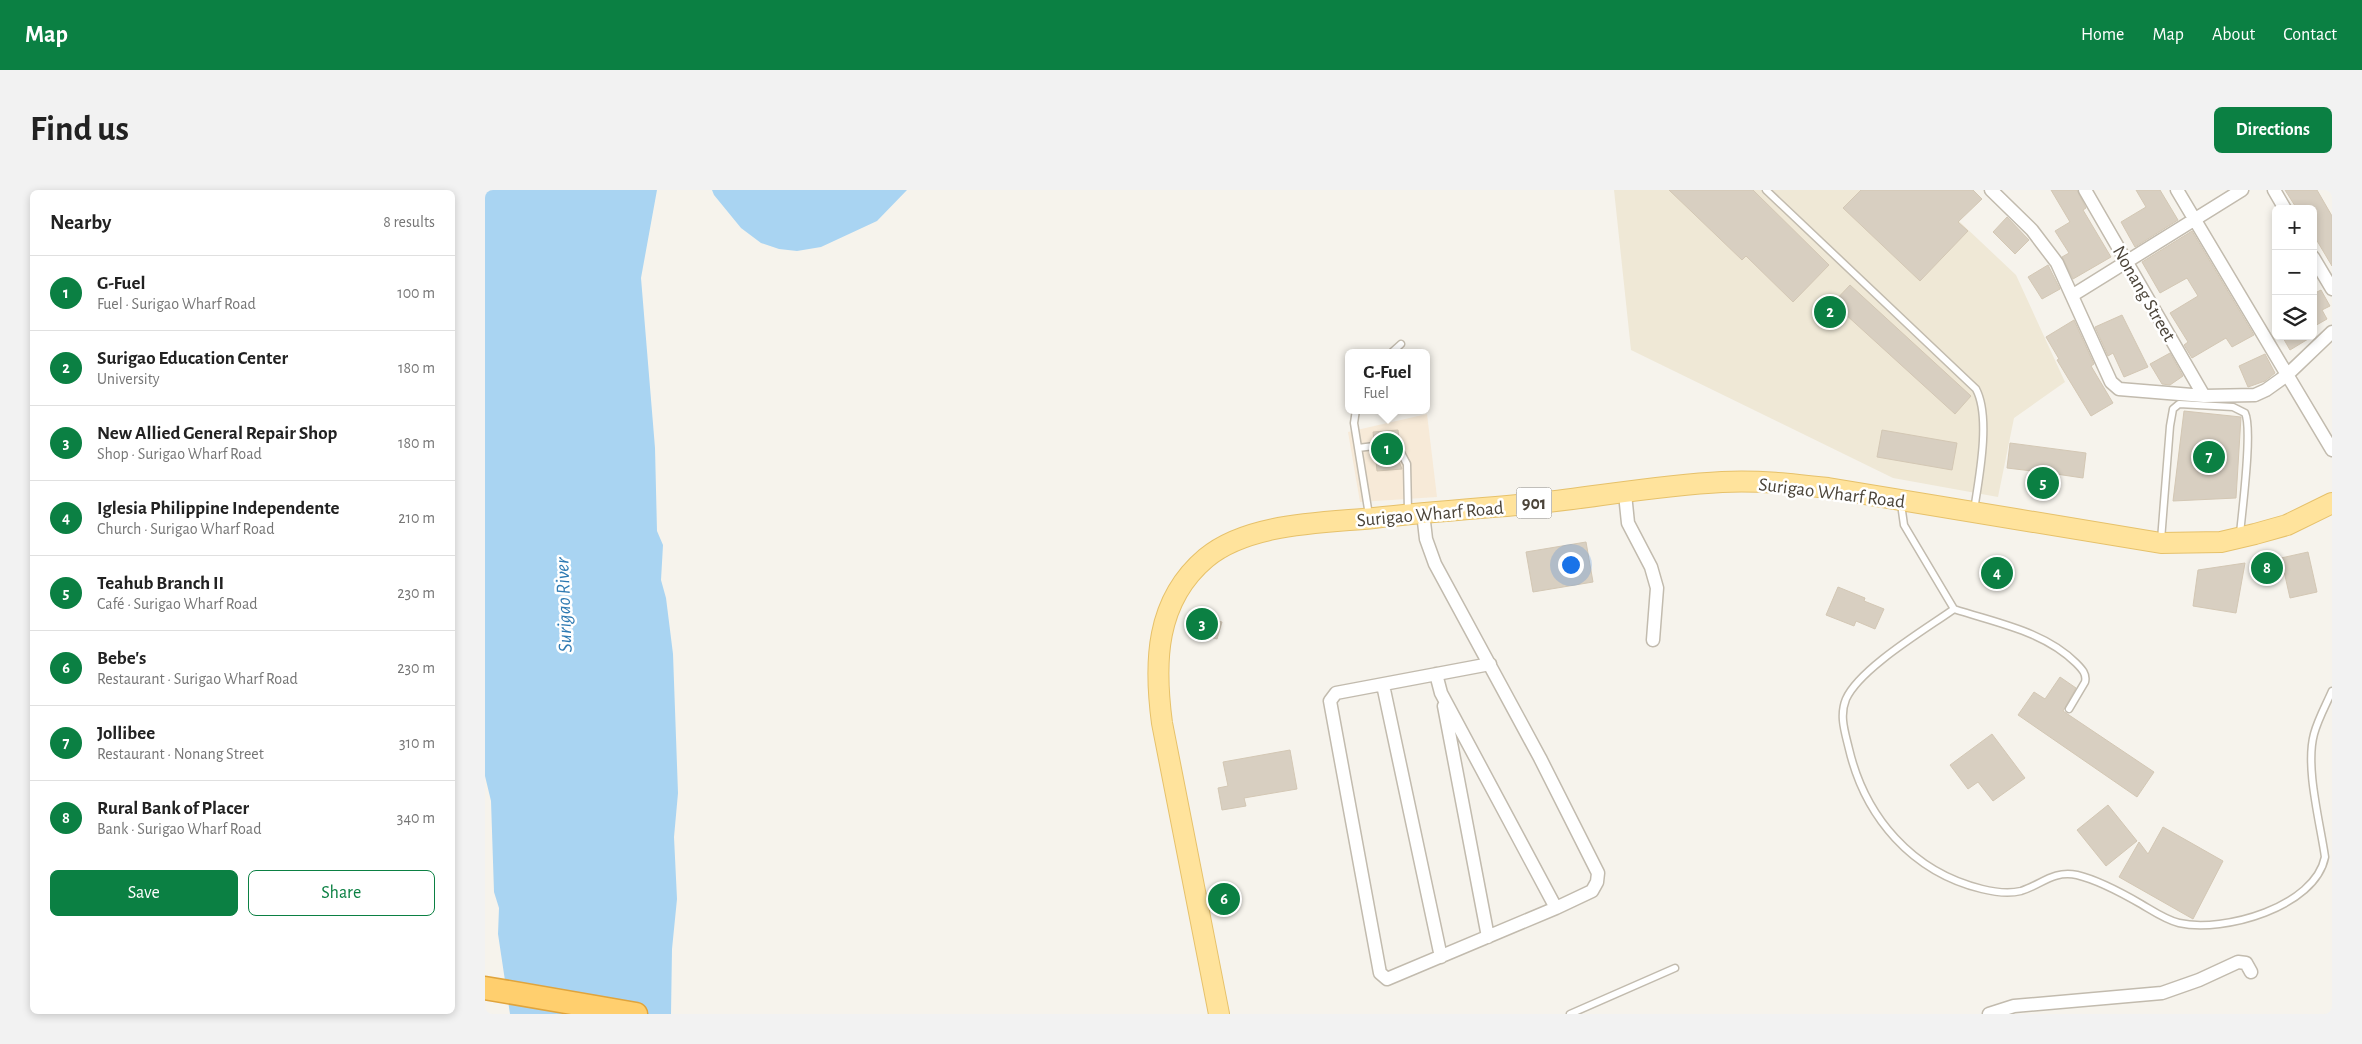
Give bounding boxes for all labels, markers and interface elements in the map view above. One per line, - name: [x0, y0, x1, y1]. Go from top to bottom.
- text: Map: [25, 23, 68, 47]
- text: Home: [2081, 26, 2124, 44]
- text: Map: [2152, 26, 2184, 44]
- text: About: [2212, 26, 2255, 44]
- text: Contact: [2283, 26, 2337, 44]
- button: Directions: [2214, 107, 2332, 153]
- text: Find us: [30, 112, 129, 147]
- map controls: [2272, 205, 2317, 340]
- button: +: [2272, 205, 2317, 250]
- text: Nearby: [50, 212, 111, 233]
- text: 8 results: [383, 214, 435, 230]
- street label: Nonang Street: [2109, 243, 2179, 345]
- button: −: [2272, 250, 2317, 295]
- text: G-Fuel: [97, 274, 145, 293]
- text: 1: [63, 285, 69, 301]
- text: 100 m: [397, 285, 435, 301]
- pin: 2: [1814, 293, 1846, 331]
- button: layers: [2272, 295, 2317, 340]
- text: Fuel · Surigao Wharf Road: [97, 296, 256, 312]
- text: Surigao Education Center: [97, 349, 288, 368]
- popup: [1345, 349, 1430, 414]
- text: 2: [62, 360, 70, 376]
- text: 180 m: [398, 360, 435, 376]
- text: G-Fuel: [1363, 363, 1412, 382]
- text: University: [97, 371, 160, 387]
- text: Fuel: [1363, 385, 1389, 401]
- text: New Allied General Repair Shop: [97, 424, 337, 443]
- pin: 1: [1371, 430, 1403, 468]
- text: 3: [63, 435, 69, 451]
- text: 180 m: [398, 435, 435, 451]
- pin: 7: [2193, 438, 2225, 476]
- text: Shop · Surigao Wharf Road: [97, 446, 262, 462]
- pin: 5: [2027, 464, 2059, 502]
- street label: Surigao Wharf Road: [1757, 475, 1906, 512]
- road number: 901: [1517, 488, 1551, 518]
- text: Iglesia Philippine Independente: [97, 499, 340, 518]
- street label: Surigao Wharf Road: [1356, 499, 1505, 530]
- text: 4: [62, 510, 70, 526]
- text: 210 m: [398, 510, 435, 526]
- text: Church · Surigao Wharf Road: [97, 521, 274, 537]
- pin: 8: [2251, 549, 2283, 587]
- your location: [1558, 552, 1584, 578]
- pin: 4: [1981, 554, 2013, 592]
- water label: Surigao River: [552, 557, 576, 653]
- text: Teahub Branch II: [97, 574, 224, 593]
- text: 5: [63, 585, 69, 601]
- text: 230 m: [397, 585, 435, 601]
- text: Café · Surigao Wharf Road: [97, 596, 258, 612]
- pin: 3: [1186, 605, 1218, 643]
- text: Bebe's: [97, 649, 146, 668]
- text: 6: [62, 660, 70, 676]
- text: 230 m: [397, 660, 435, 676]
- text: Restaurant · Surigao Wharf Road: [97, 671, 298, 687]
- text: Jollibee: [97, 724, 155, 743]
- text: 7: [63, 735, 69, 751]
- text: 310 m: [399, 735, 435, 751]
- text: Restaurant · Nonang Street: [97, 746, 264, 762]
- text: Rural Bank of Placer: [97, 799, 249, 818]
- text: 8: [62, 810, 70, 826]
- text: 340 m: [397, 810, 435, 826]
- text: Bank · Surigao Wharf Road: [97, 821, 262, 837]
- button: Save: [50, 870, 238, 916]
- button: Share: [248, 870, 435, 916]
- pin: 6: [1208, 880, 1240, 918]

